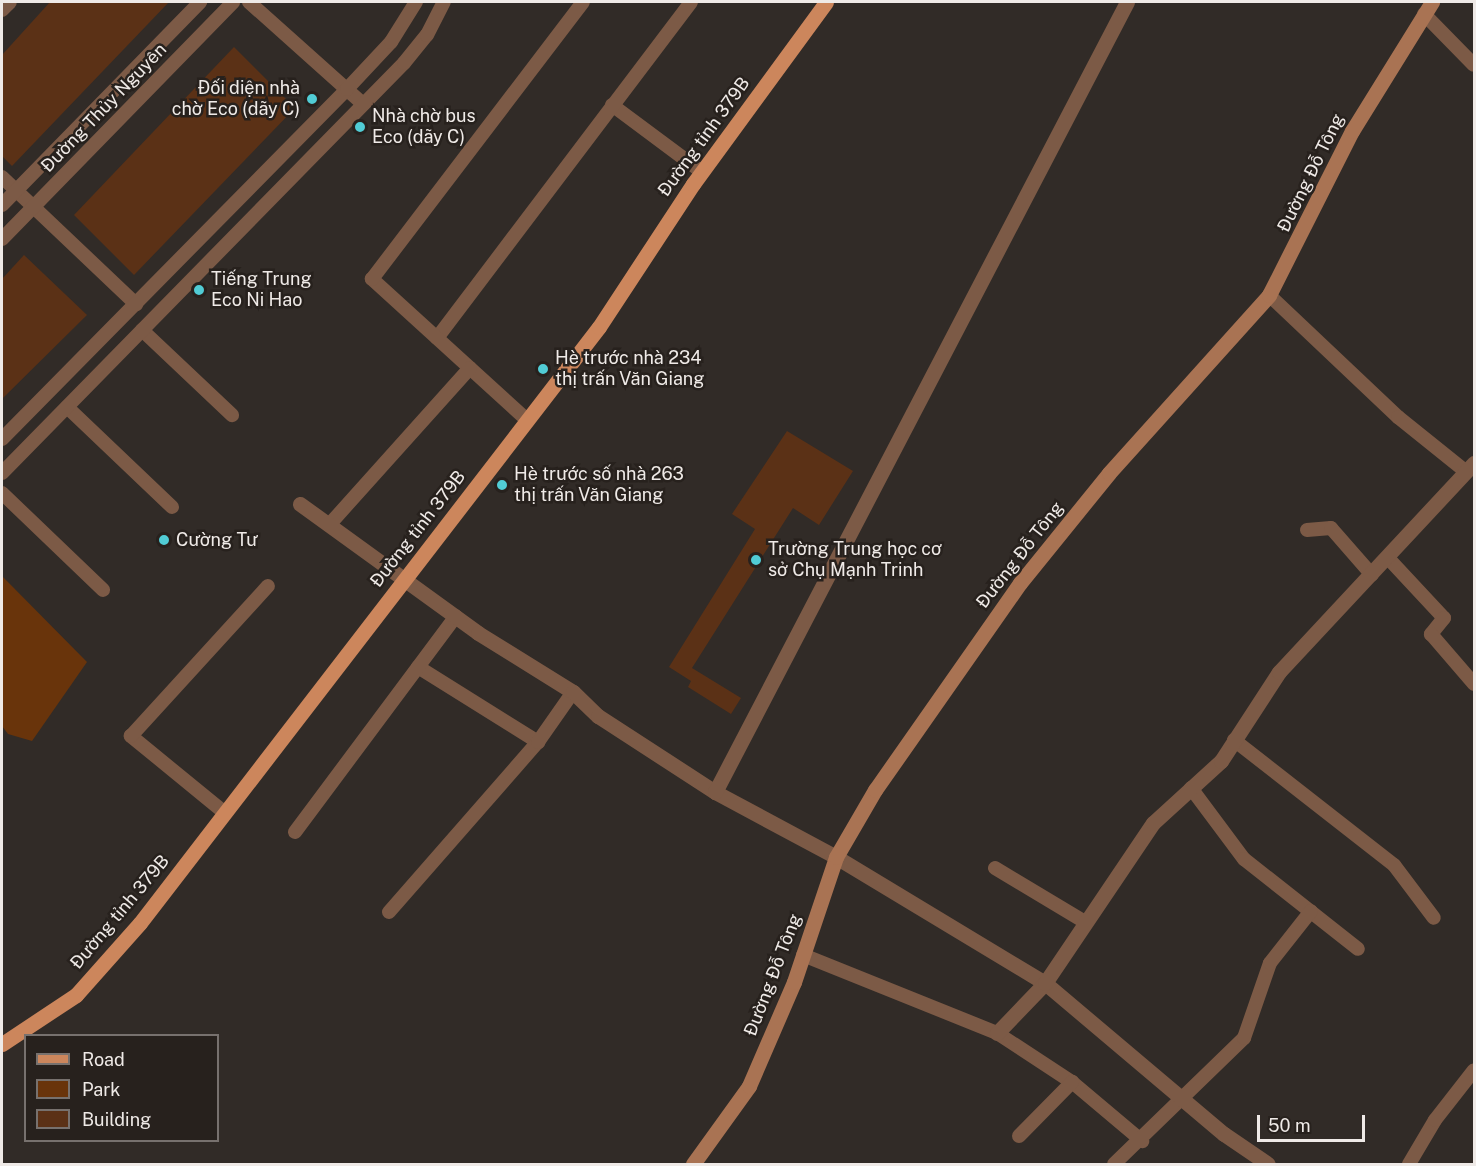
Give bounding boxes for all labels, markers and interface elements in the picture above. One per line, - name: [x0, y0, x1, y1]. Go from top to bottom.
- street label: Đường Thủy Nguyên: [37, 39, 171, 177]
- street label: Đường tỉnh 379B: [653, 73, 755, 201]
- place label: Đối diện nhà chờ Eco (dãy C): [172, 78, 300, 121]
- marker: Đối diện nhà chờ Eco (dãy C): [305, 92, 319, 106]
- place label: Nhà chờ bus Eco (dãy C): [372, 106, 476, 148]
- street label: Đường Đỗ Tông: [1273, 110, 1349, 236]
- marker: Nhà chờ bus Eco (dãy C): [353, 120, 367, 134]
- place label: Tiếng Trung Eco Ni Hao: [211, 269, 312, 312]
- marker: Tiếng Trung Eco Ni Hao: [192, 283, 206, 297]
- place label: Hè trước nhà 234 thị trấn Văn Giang: [555, 348, 705, 391]
- marker: Hè trước nhà 234 thị trấn Văn Giang: [536, 362, 550, 376]
- place label: Hè trước số nhà 263 thị trấn Văn Giang: [514, 464, 684, 506]
- street label: Đường tỉnh 379B: [366, 466, 470, 592]
- marker: Hè trước số nhà 263 thị trấn Văn Giang: [495, 478, 509, 492]
- street label: Đường Đỗ Tông: [972, 497, 1068, 613]
- place label: Cường Tư: [176, 529, 258, 551]
- marker: Cường Tư: [157, 533, 171, 547]
- place label: Trường Trung học cơ sở Chụ Mạnh Trinh: [768, 539, 942, 582]
- marker: Trường Trung học cơ sở Chụ Mạnh Trinh: [749, 553, 763, 567]
- street label: Đường tỉnh 379B: [66, 851, 174, 973]
- street label: Đường Đỗ Tông: [740, 911, 806, 1039]
- legend: [24, 1034, 219, 1142]
- text: Road: [82, 1049, 125, 1070]
- text: Park: [82, 1079, 120, 1100]
- scale bar: [1260, 1103, 1368, 1141]
- text: Building: [82, 1109, 151, 1130]
- text: 50 m: [1268, 1115, 1311, 1136]

